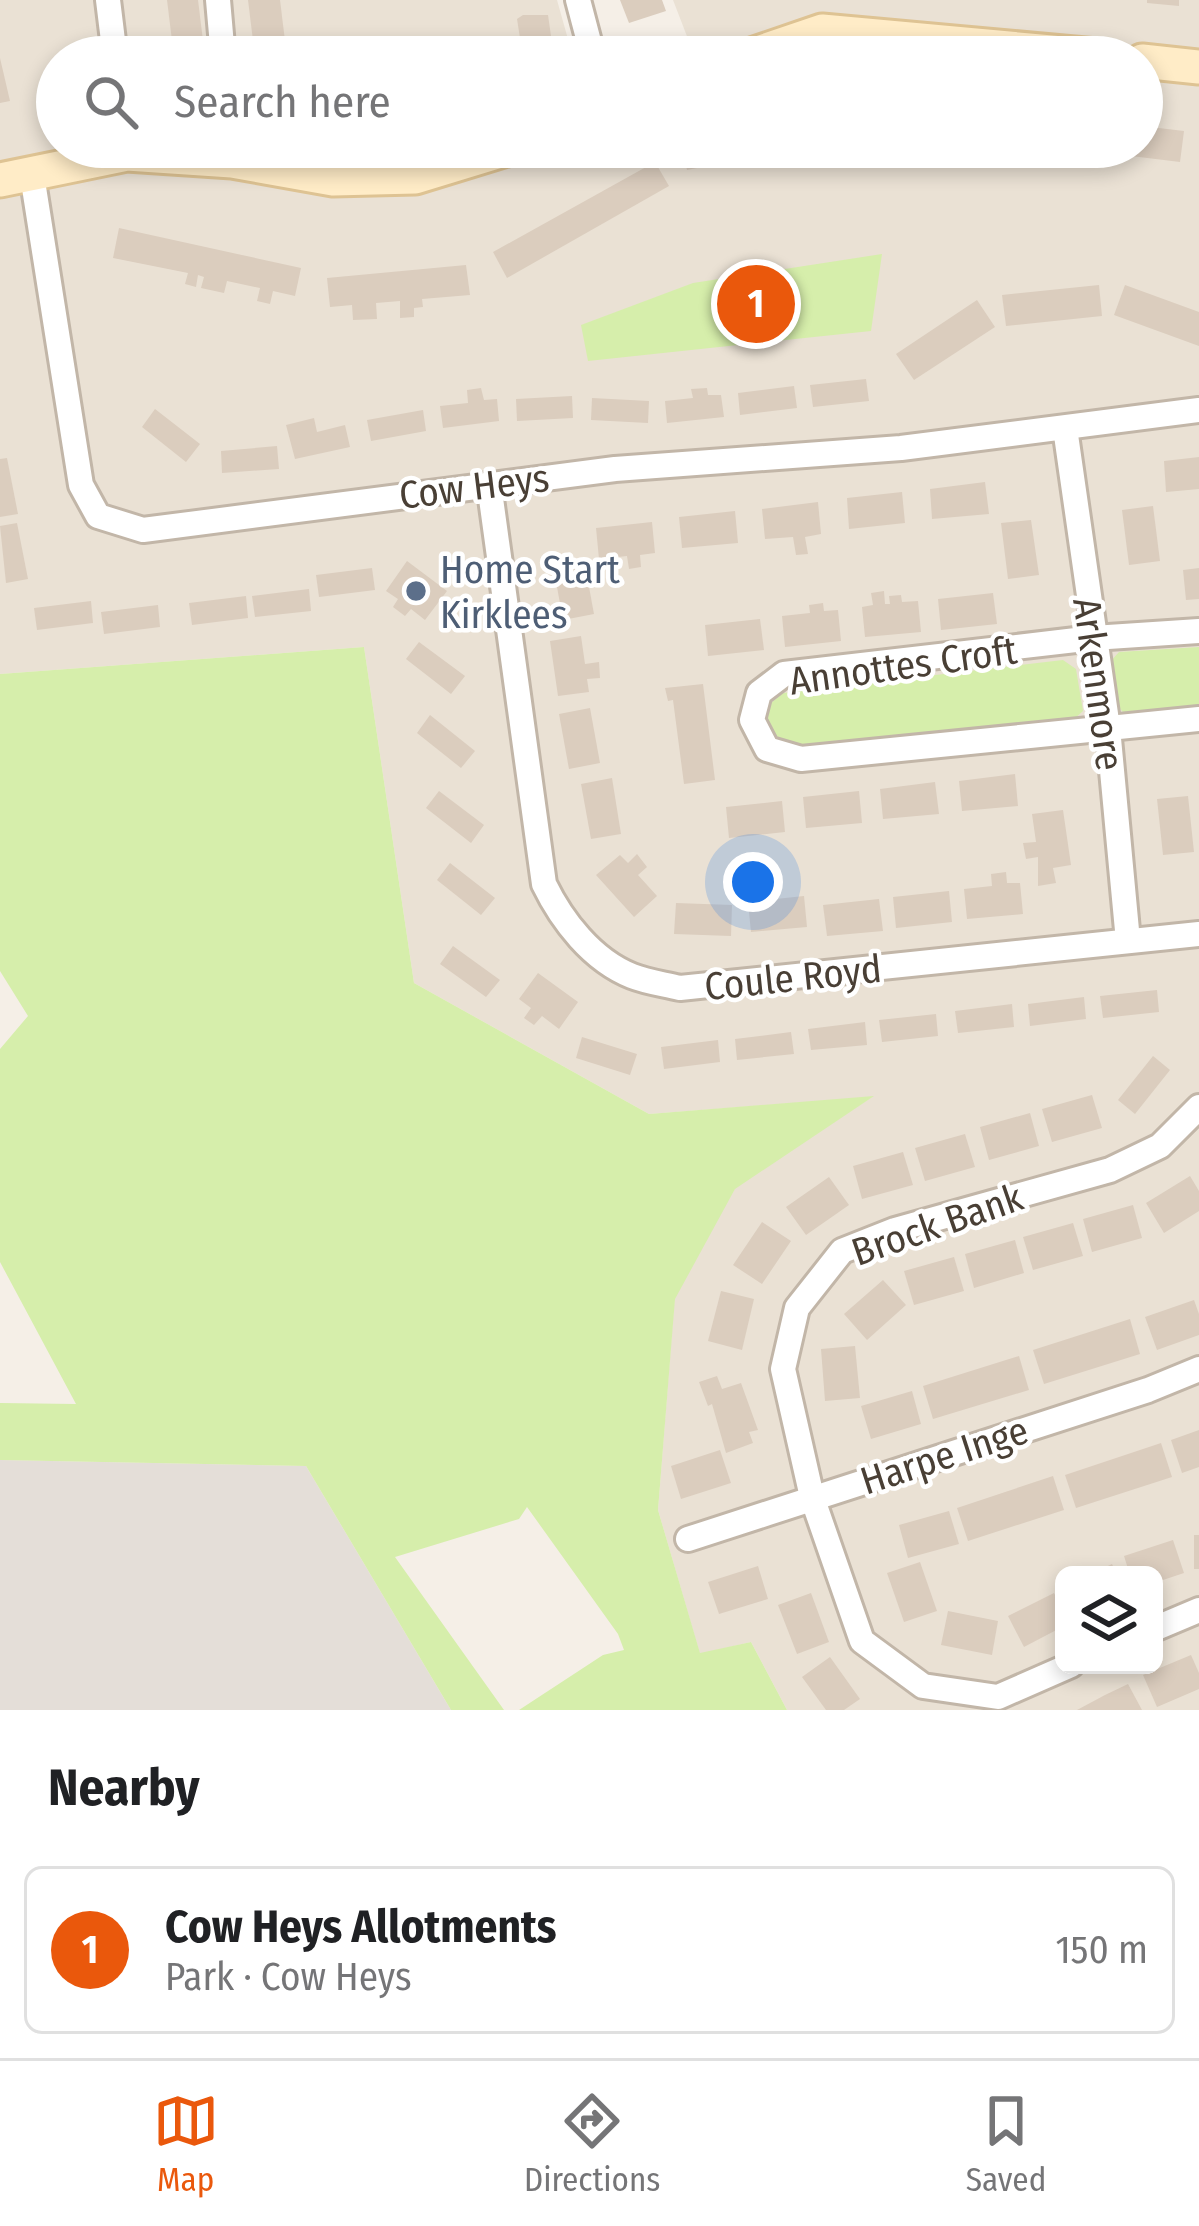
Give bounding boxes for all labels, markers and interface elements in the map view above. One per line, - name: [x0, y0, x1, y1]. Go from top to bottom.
- search box: [36, 36, 1163, 168]
- icon: search: [78, 69, 144, 135]
- text: Search here: [174, 75, 391, 129]
- pin: 1: [717, 259, 795, 349]
- street label: Cow Heys: [396, 455, 552, 519]
- place label: Home Start Kirklees: [440, 547, 620, 638]
- marker: Home Start Kirklees: [403, 578, 429, 604]
- street label: Arkenmore: [1063, 595, 1133, 774]
- street label: Annottes Croft: [787, 627, 1020, 705]
- your location: [723, 852, 783, 912]
- street label: Coule Royd: [702, 946, 884, 1010]
- street label: Brock Bank: [846, 1174, 1030, 1276]
- street label: Harpe Inge: [855, 1407, 1034, 1505]
- map controls: [1055, 1566, 1163, 1674]
- button: layers: [1055, 1566, 1163, 1674]
- text: Nearby: [48, 1757, 200, 1819]
- text: Cow Heys Allotments: [165, 1900, 557, 1954]
- text: 1: [82, 1927, 98, 1973]
- text: 150 m: [1055, 1927, 1148, 1973]
- text: Park · Cow Heys: [165, 1954, 412, 2000]
- tab: Map: [153, 2088, 219, 2200]
- tab: Directions: [524, 2088, 660, 2200]
- tab: Saved: [966, 2088, 1046, 2200]

